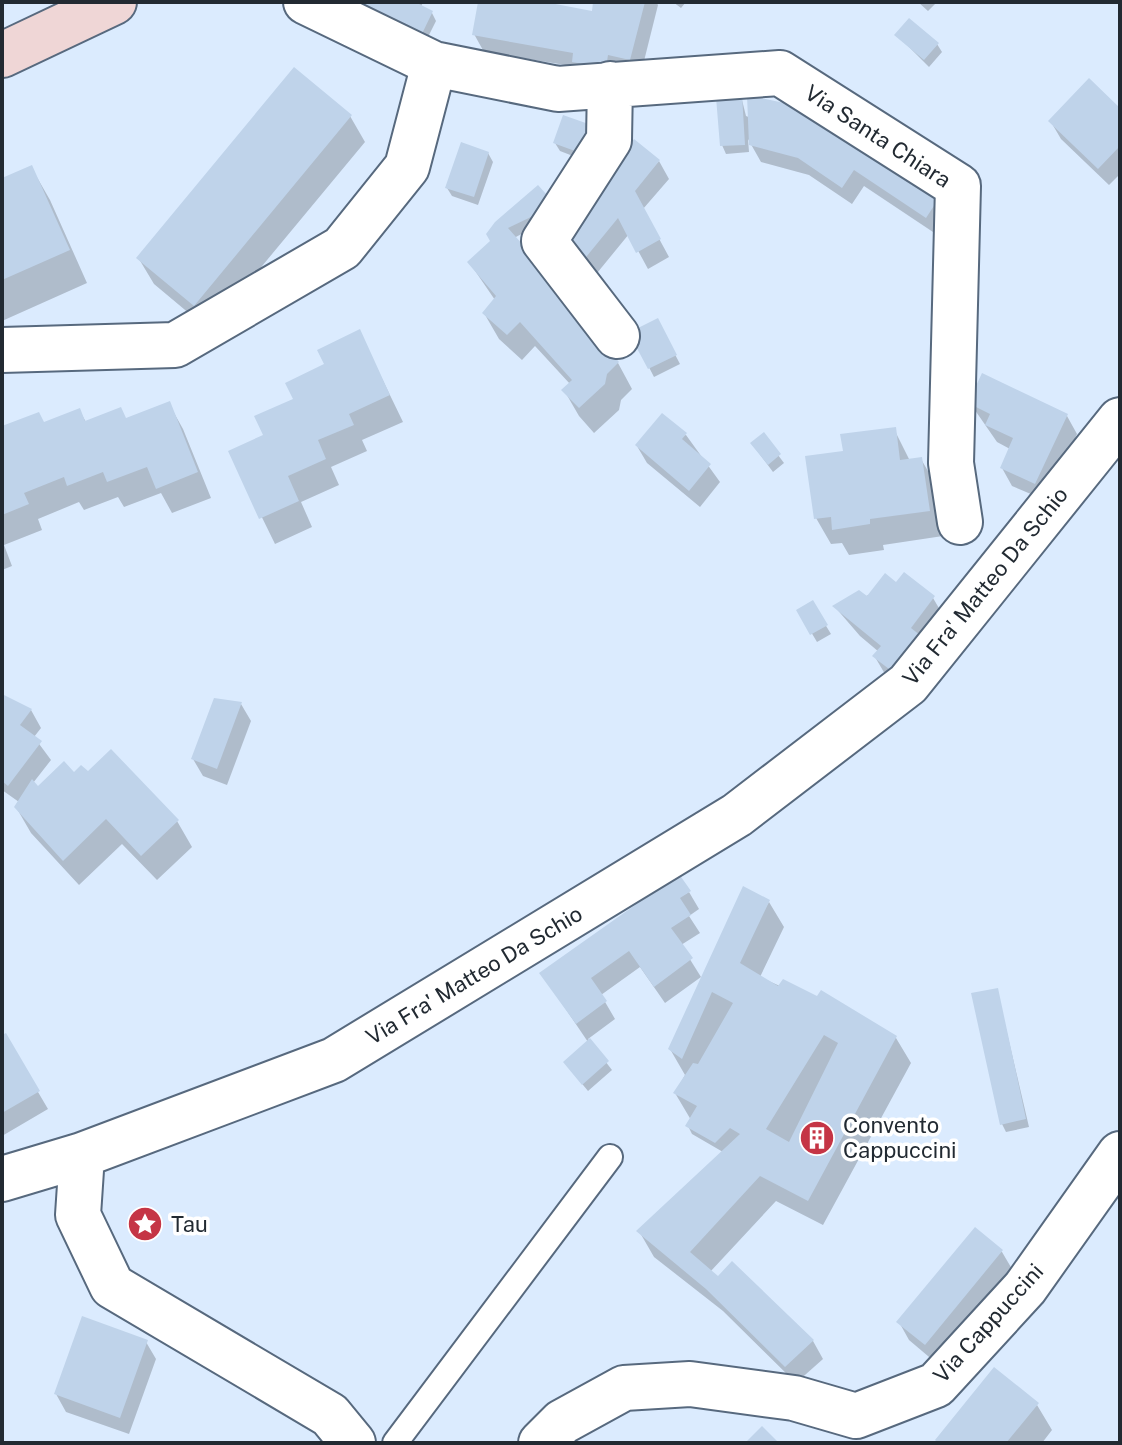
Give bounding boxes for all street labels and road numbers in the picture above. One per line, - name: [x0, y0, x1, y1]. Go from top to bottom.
- street label: Via Santa Chiara: [800, 79, 956, 193]
- street label: Via Fra' Matteo Da Schio: [897, 482, 1073, 690]
- street label: Via Fra' Matteo Da Schio: [361, 900, 587, 1050]
- street label: Via Cappuccini: [928, 1258, 1048, 1388]

